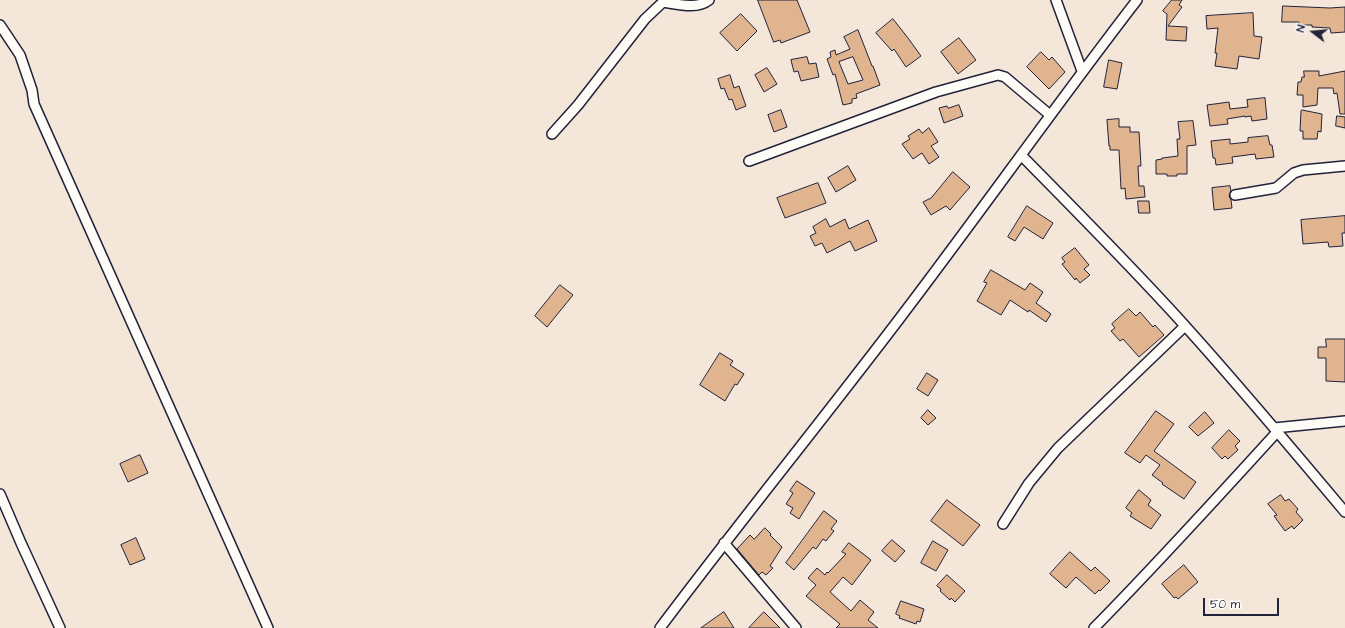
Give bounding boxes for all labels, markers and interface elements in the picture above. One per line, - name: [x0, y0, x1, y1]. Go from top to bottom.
- north arrow: [1293, 12, 1333, 52]
- text: N: [1293, 23, 1309, 34]
- scale bar: [1205, 590, 1281, 616]
- text: 50 m: [1210, 596, 1240, 613]

